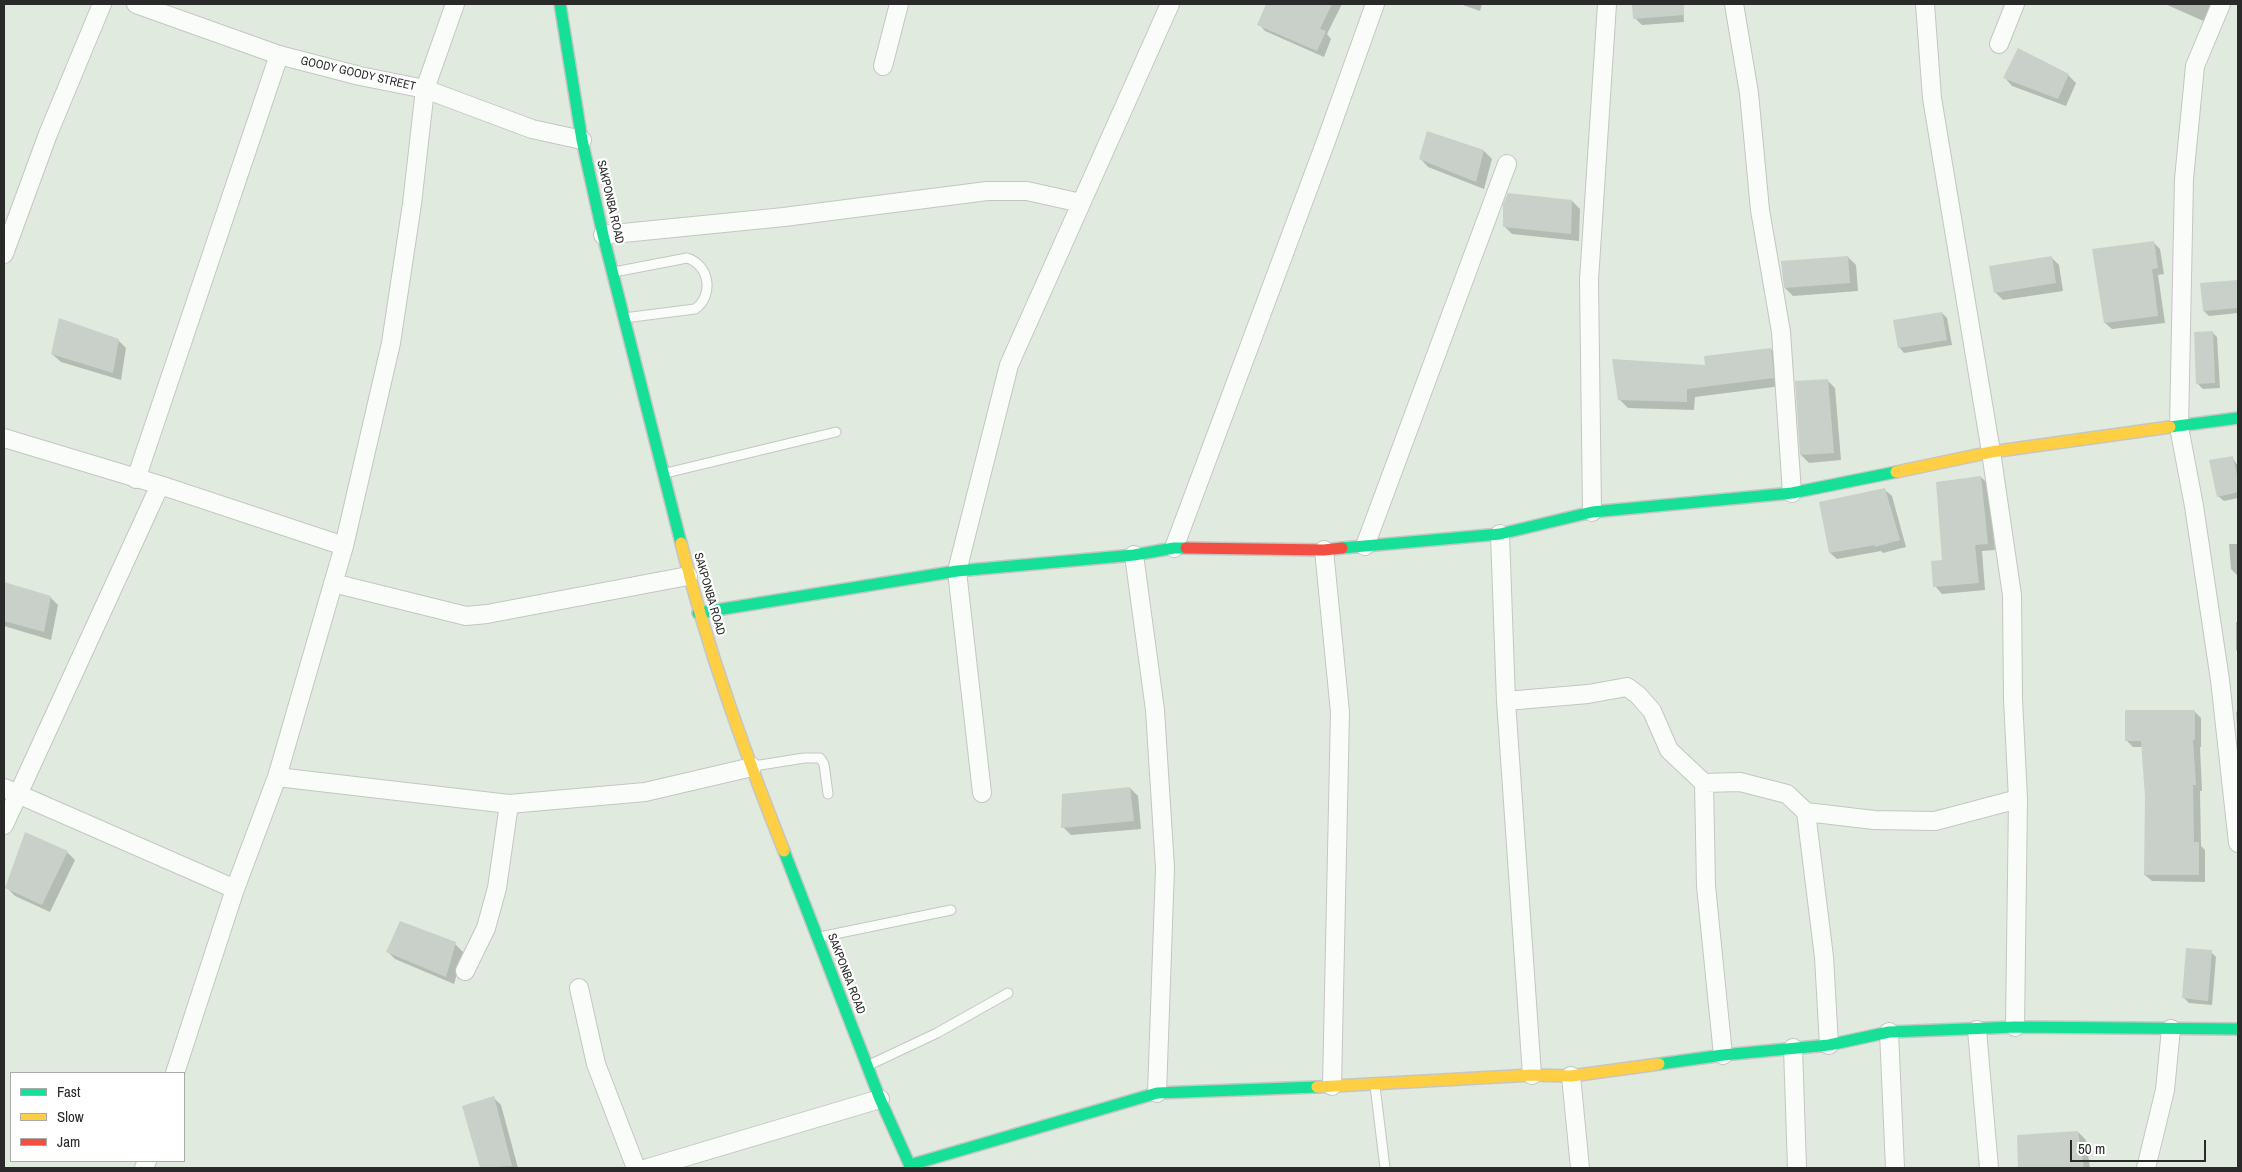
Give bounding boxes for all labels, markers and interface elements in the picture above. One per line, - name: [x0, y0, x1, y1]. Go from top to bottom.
- street label: GOODY GOODY STREET: [299, 54, 417, 94]
- street label: SAKPONBA ROAD: [593, 159, 627, 245]
- street label: SAKPONBA ROAD: [690, 551, 728, 637]
- street label: SAKPONBA ROAD: [824, 932, 868, 1016]
- legend: [10, 1072, 185, 1162]
- text: Fast: [57, 1081, 80, 1102]
- text: Slow: [57, 1106, 84, 1127]
- scale bar: [2072, 1130, 2208, 1162]
- text: Jam: [57, 1131, 80, 1152]
- text: 50 m: [2078, 1138, 2105, 1159]

